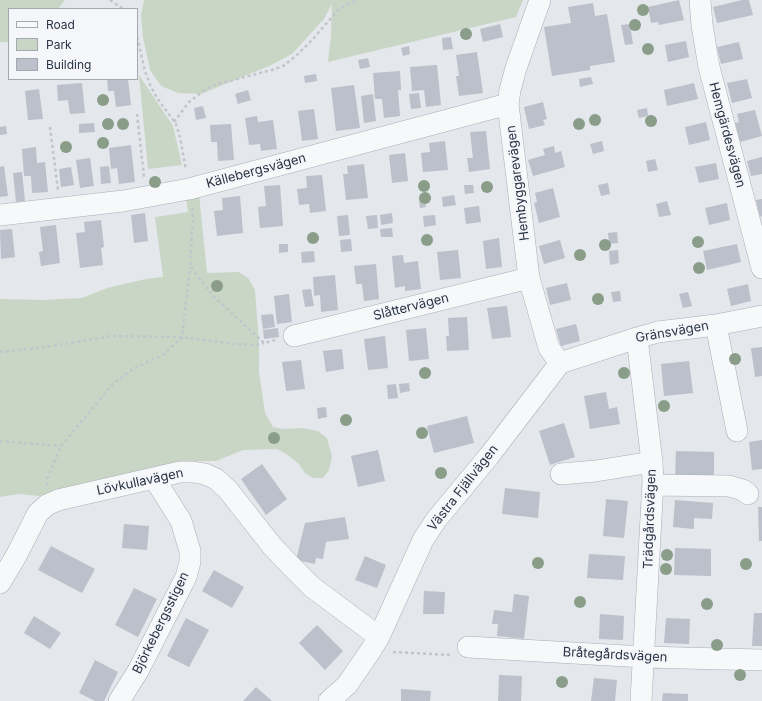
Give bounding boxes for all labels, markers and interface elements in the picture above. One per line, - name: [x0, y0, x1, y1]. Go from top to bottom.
- legend: [8, 8, 138, 80]
- text: Road: [46, 17, 75, 32]
- text: Park: [46, 37, 72, 52]
- text: Building: [46, 57, 91, 72]
- street label: Hemgärdesvägen: [705, 80, 749, 190]
- street label: Hembyggarevägen: [503, 124, 533, 242]
- street label: Källebergsvägen: [204, 150, 308, 192]
- street label: Slåttervägen: [372, 290, 450, 324]
- street label: Gränsvägen: [634, 318, 710, 346]
- street label: Västra Fjällvägen: [425, 442, 501, 534]
- street label: Lövkullavägen: [95, 465, 185, 499]
- street label: Trädgårdsvägen: [640, 469, 660, 569]
- street label: Björkebergsstigen: [130, 569, 192, 677]
- street label: Bråtegårdsvägen: [562, 644, 668, 666]

